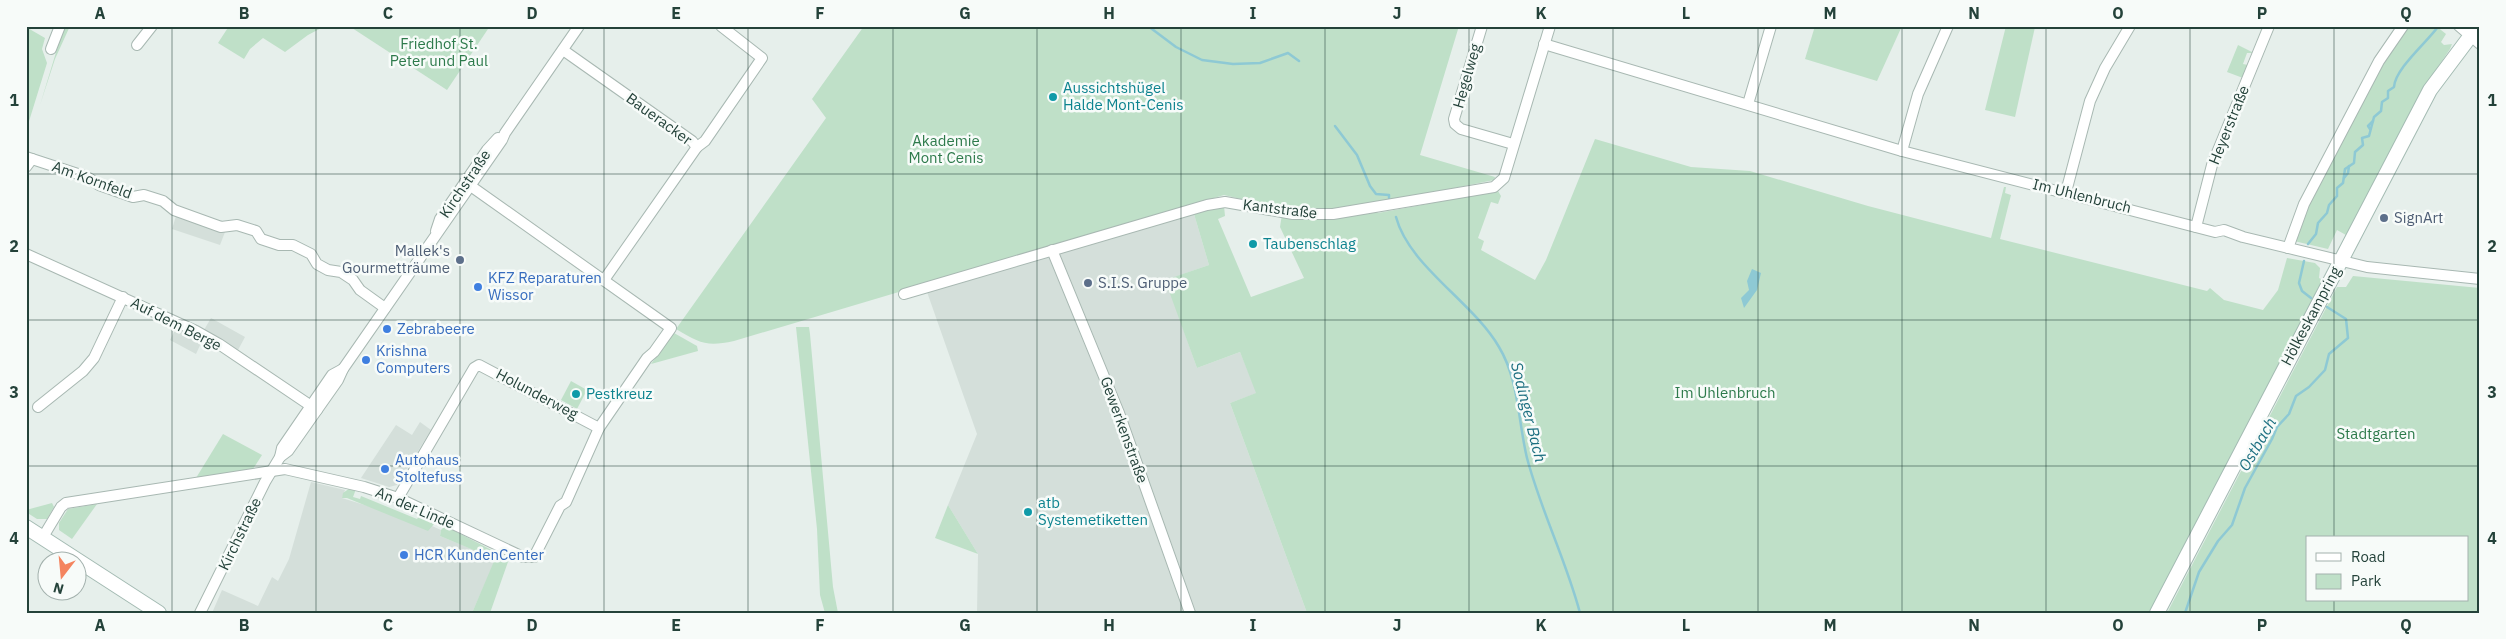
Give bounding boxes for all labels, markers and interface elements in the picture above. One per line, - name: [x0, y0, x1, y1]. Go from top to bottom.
- text: A: [95, 3, 106, 23]
- text: B: [239, 3, 250, 23]
- text: C: [383, 3, 393, 23]
- text: D: [526, 3, 538, 23]
- text: E: [671, 3, 681, 23]
- text: F: [815, 3, 825, 23]
- text: G: [959, 3, 971, 23]
- text: H: [1103, 3, 1115, 23]
- text: I: [1250, 3, 1257, 23]
- text: J: [1393, 3, 1401, 23]
- text: K: [1535, 3, 1547, 23]
- text: L: [1682, 3, 1690, 23]
- text: M: [1823, 3, 1837, 23]
- text: N: [1968, 3, 1980, 23]
- text: O: [2112, 3, 2124, 23]
- text: P: [2257, 3, 2267, 23]
- text: Q: [2400, 3, 2412, 23]
- park label: Friedhof St. Peter und Paul: [390, 34, 488, 70]
- street label: Hegelweg: [1448, 41, 1485, 110]
- place label: Aussichtshügel Halde Mont-Cenis: [1063, 78, 1184, 114]
- street label: Heyerstraße: [2204, 82, 2253, 167]
- street label: Baueracker: [623, 88, 696, 149]
- text: 1: [9, 90, 19, 110]
- text: 1: [2487, 90, 2497, 110]
- marker: Aussichtshügel Halde Mont-Cenis: [1047, 91, 1059, 103]
- park label: Akademie Mont Cenis: [908, 131, 984, 167]
- street label: Kirchstraße: [435, 146, 494, 222]
- street label: Am Kornfeld: [50, 156, 135, 203]
- street label: Im Uhlenbruch: [2031, 174, 2133, 217]
- street label: Kantstraße: [1242, 195, 1318, 222]
- place label: SignArt: [2394, 208, 2443, 227]
- marker: SignArt: [2378, 212, 2390, 224]
- place label: Taubenschlag: [1263, 234, 1356, 253]
- text: 2: [9, 236, 19, 256]
- text: 2: [2487, 236, 2497, 256]
- marker: Taubenschlag: [1247, 238, 1259, 250]
- place label: Mallek's Gourmetträume: [342, 241, 450, 277]
- marker: Mallek's Gourmetträume: [454, 254, 466, 266]
- street label: Hölkeskampring: [2276, 263, 2345, 369]
- place label: KFZ Reparaturen Wissor: [488, 268, 602, 304]
- place label: S.I.S. Gruppe: [1098, 273, 1187, 292]
- marker: S.I.S. Gruppe: [1082, 277, 1094, 289]
- marker: KFZ Reparaturen Wissor: [472, 281, 484, 293]
- street label: Auf dem Berge: [128, 293, 225, 355]
- place label: Zebrabeere: [397, 319, 475, 338]
- marker: Zebrabeere: [381, 323, 393, 335]
- place label: Krishna Computers: [376, 341, 450, 377]
- marker: Krishna Computers: [360, 354, 372, 366]
- water label: Sodinger Bach: [1507, 360, 1551, 464]
- street label: Holunderweg: [493, 364, 582, 423]
- street label: Gewerkenstraße: [1096, 374, 1153, 486]
- text: 3: [9, 382, 19, 402]
- text: 3: [2487, 382, 2497, 402]
- park label: Im Uhlenbruch: [1675, 383, 1775, 402]
- place label: Pestkreuz: [586, 384, 653, 403]
- marker: Pestkreuz: [570, 388, 582, 400]
- water label: Ostbach: [2234, 414, 2280, 474]
- park label: Stadtgarten: [2336, 424, 2416, 443]
- place label: Autohaus Stoltefuss: [395, 450, 463, 486]
- marker: Autohaus Stoltefuss: [379, 463, 391, 475]
- street label: An der Linde: [373, 482, 458, 533]
- place label: atb Systemetiketten: [1038, 493, 1148, 529]
- street label: Kirchstraße: [214, 494, 265, 573]
- marker: atb Systemetiketten: [1022, 506, 1034, 518]
- text: 4: [9, 528, 19, 548]
- text: 4: [2487, 528, 2497, 548]
- legend: [2306, 536, 2468, 602]
- place label: HCR KundenCenter: [414, 545, 544, 564]
- text: Road: [2351, 547, 2386, 566]
- marker: HCR KundenCenter: [398, 549, 410, 561]
- north arrow: [38, 552, 88, 602]
- text: Park: [2351, 571, 2381, 590]
- text: N: [51, 578, 66, 599]
- text: A: [95, 615, 106, 635]
- text: B: [239, 615, 250, 635]
- text: C: [383, 615, 393, 635]
- text: D: [526, 615, 538, 635]
- text: E: [671, 615, 681, 635]
- text: F: [815, 615, 825, 635]
- text: G: [959, 615, 971, 635]
- text: H: [1103, 615, 1115, 635]
- text: I: [1250, 615, 1257, 635]
- text: J: [1393, 615, 1401, 635]
- text: K: [1535, 615, 1547, 635]
- text: L: [1682, 615, 1690, 635]
- text: M: [1823, 615, 1837, 635]
- text: N: [1968, 615, 1980, 635]
- text: O: [2112, 615, 2124, 635]
- text: P: [2257, 615, 2267, 635]
- text: Q: [2400, 615, 2412, 635]

